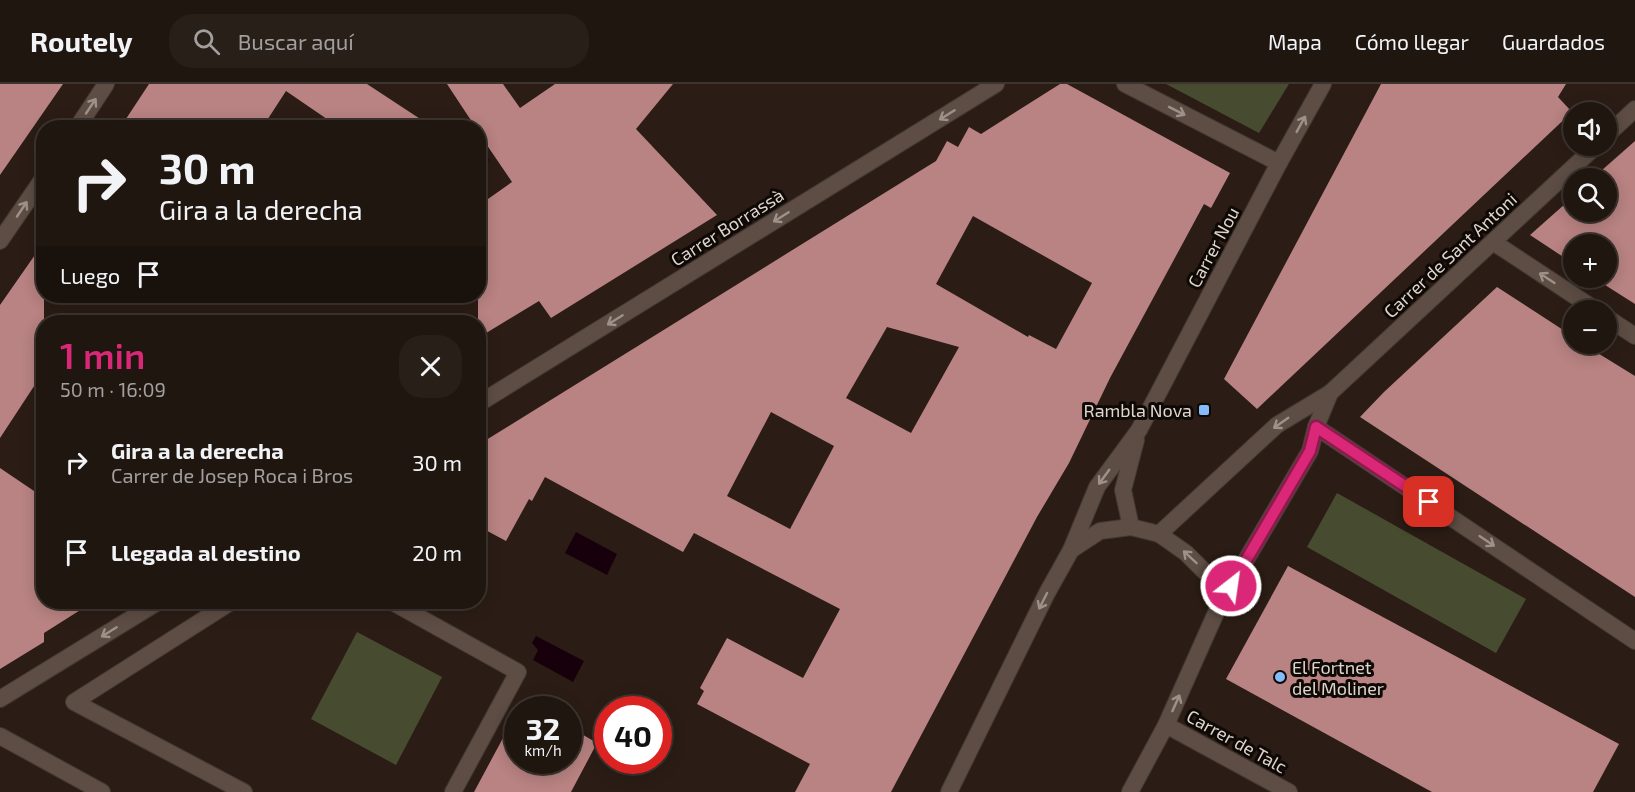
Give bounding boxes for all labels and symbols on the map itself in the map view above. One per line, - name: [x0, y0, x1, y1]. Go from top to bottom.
- one-way arrow: [85, 97, 98, 114]
- one-way arrow: [1168, 105, 1186, 117]
- one-way arrow: [939, 109, 956, 121]
- one-way arrow: [1296, 115, 1307, 133]
- street label: Carrer Borrassà: [667, 184, 787, 270]
- street label: Carrer de Sant Antoni: [1379, 188, 1521, 322]
- one-way arrow: [16, 201, 28, 218]
- street label: Carrer Nou: [1183, 203, 1243, 291]
- one-way arrow: [773, 212, 790, 224]
- one-way arrow: [1539, 272, 1556, 285]
- one-way arrow: [607, 314, 624, 326]
- place label: Rambla Nova: [1084, 399, 1192, 421]
- marker: Rambla Nova: [1197, 403, 1211, 417]
- one-way arrow: [1273, 417, 1289, 429]
- one-way arrow: [1098, 468, 1111, 484]
- pin: [1403, 476, 1454, 527]
- one-way arrow: [1478, 535, 1494, 547]
- one-way arrow: [1182, 550, 1197, 564]
- position arrow: [1199, 554, 1263, 618]
- one-way arrow: [1037, 592, 1048, 610]
- one-way arrow: [100, 626, 117, 639]
- place label: El Fortnet del Moliner: [1292, 656, 1384, 699]
- marker: El Fortnet del Moliner: [1273, 670, 1287, 684]
- one-way arrow: [1171, 694, 1182, 712]
- speed limit sign: 40: [594, 696, 672, 774]
- street label: Carrer de Talc: [1183, 704, 1291, 778]

